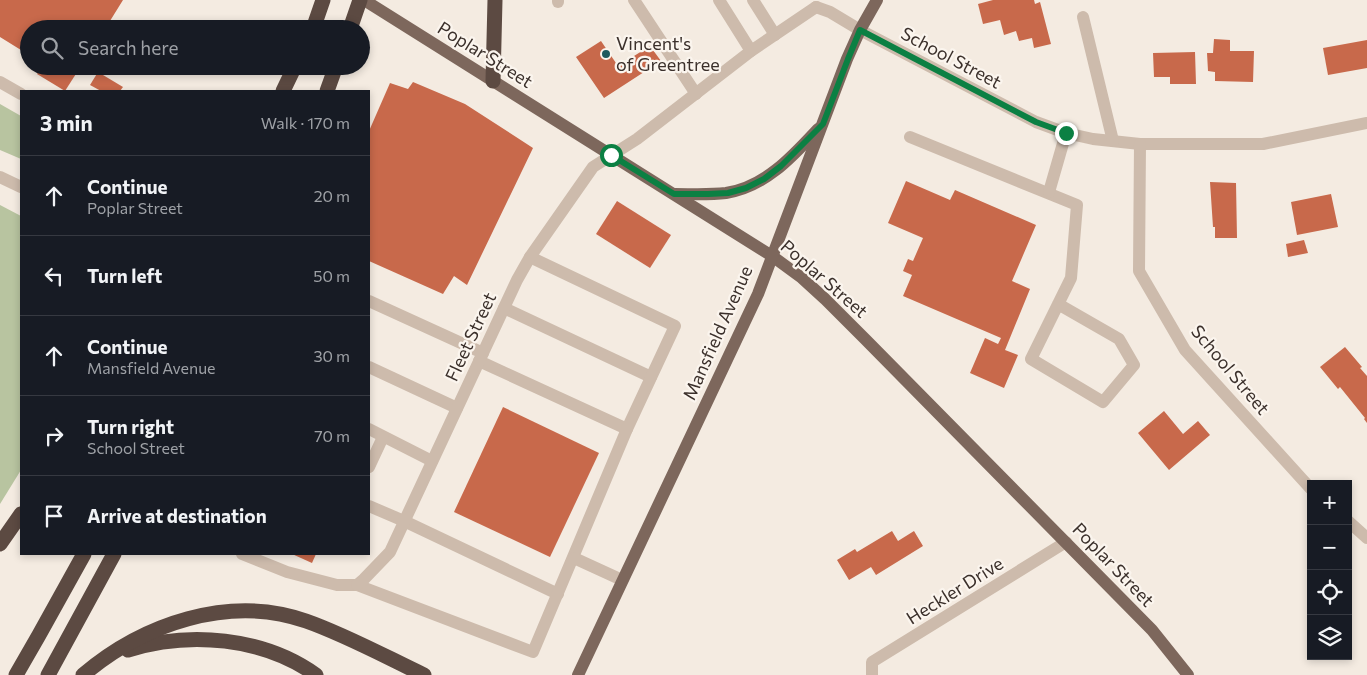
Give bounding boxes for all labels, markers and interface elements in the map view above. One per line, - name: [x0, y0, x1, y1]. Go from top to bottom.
- street label: Poplar Street: [434, 16, 537, 92]
- search box: [20, 20, 370, 75]
- street label: School Street: [898, 22, 1005, 93]
- place label: Vincent's of Greentree: [616, 32, 720, 75]
- icon: search: [38, 34, 66, 62]
- text: Search here: [78, 36, 178, 59]
- marker: Vincent's of Greentree: [600, 48, 612, 60]
- text: 3 min: [40, 110, 93, 135]
- text: Walk · 170 m: [261, 113, 350, 132]
- route end: [1055, 122, 1078, 145]
- route start: [600, 144, 623, 167]
- text: Continue: [87, 175, 167, 198]
- icon: ahead: [40, 182, 68, 210]
- text: 20 m: [314, 186, 350, 205]
- text: Poplar Street: [87, 198, 183, 217]
- street label: Poplar Street: [777, 235, 873, 322]
- icon: left: [40, 262, 68, 290]
- street label: Mansfield Avenue: [678, 262, 757, 403]
- text: Turn left: [87, 264, 162, 287]
- text: 50 m: [313, 266, 350, 285]
- street label: Fleet Street: [440, 289, 500, 384]
- street label: School Street: [1187, 320, 1275, 419]
- text: Continue: [87, 335, 167, 358]
- icon: ahead: [40, 342, 68, 370]
- text: 30 m: [313, 346, 350, 365]
- text: Mansfield Avenue: [87, 358, 216, 377]
- text: Turn right: [87, 415, 174, 438]
- icon: right: [40, 422, 68, 450]
- text: 70 m: [314, 426, 350, 445]
- text: School Street: [87, 438, 185, 457]
- map controls: [1307, 480, 1352, 660]
- button: +: [1307, 480, 1352, 525]
- icon: arrive: [40, 502, 68, 530]
- text: Arrive at destination: [87, 504, 267, 527]
- street label: Poplar Street: [1068, 518, 1159, 611]
- button: −: [1307, 525, 1352, 570]
- street label: Heckler Drive: [902, 552, 1007, 629]
- button: locate: [1307, 570, 1352, 615]
- button: layers: [1307, 615, 1352, 660]

